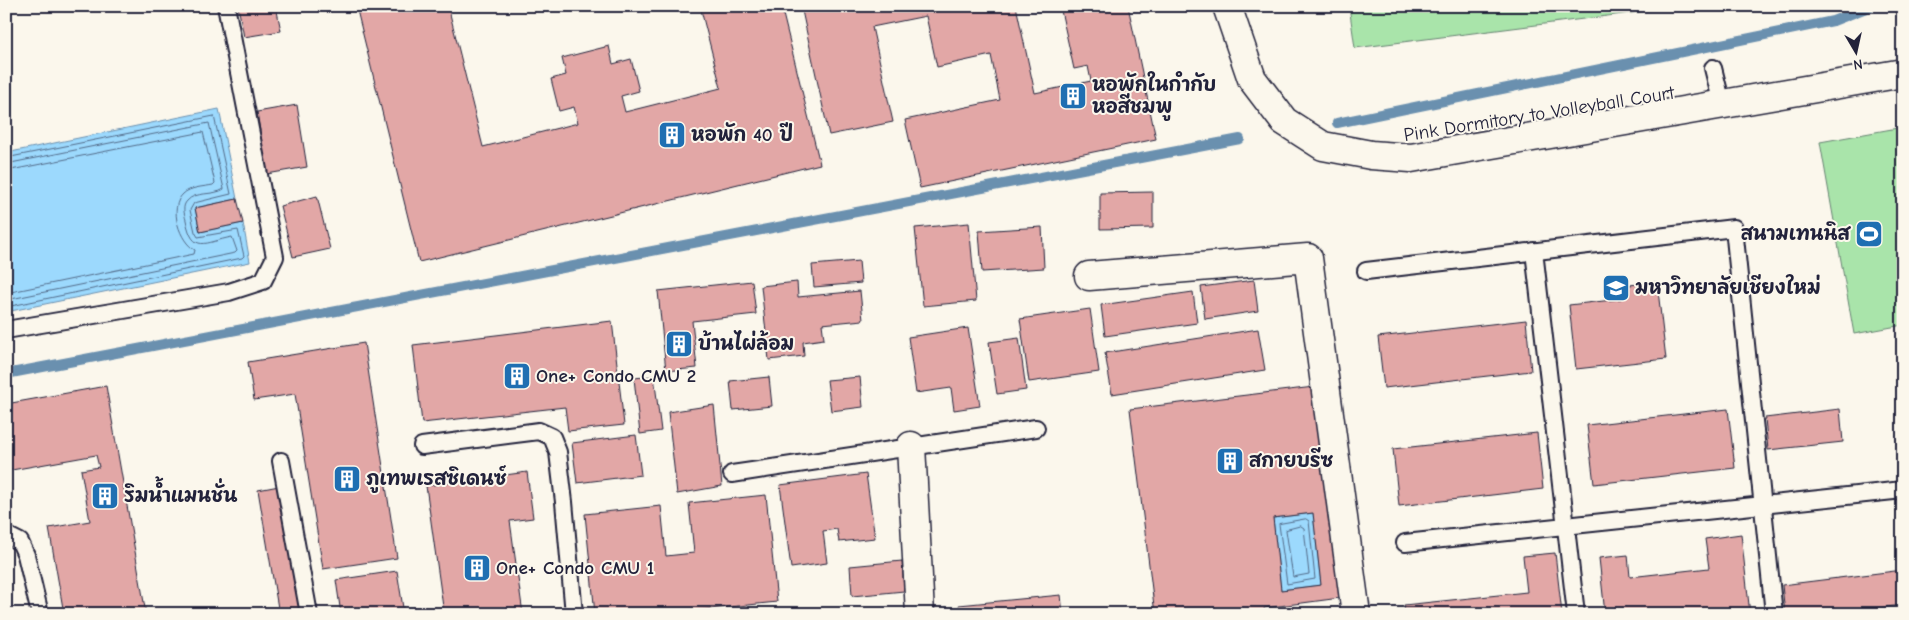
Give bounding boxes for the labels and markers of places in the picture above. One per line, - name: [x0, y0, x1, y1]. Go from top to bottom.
- place label: หอพักในกำกับ หอสีชมพู: [1092, 71, 1216, 121]
- building icon: หอพักในกำกับ หอสีชมพู: [1058, 81, 1088, 111]
- building icon: หอพัก 40 ปี: [657, 120, 687, 150]
- place label: หอพัก 40 ปี: [691, 122, 793, 146]
- sports icon: สนามเทนนิส: [1854, 219, 1884, 249]
- place label: สนามเทนนิส: [1741, 221, 1852, 245]
- school or university icon: มหาวิทยาลัยเชียงใหม่: [1601, 273, 1631, 303]
- place label: มหาวิทยาลัยเชียงใหม่: [1635, 274, 1821, 299]
- building icon: บ้านไผ่ล้อม: [664, 329, 694, 359]
- place label: บ้านไผ่ล้อม: [698, 330, 794, 355]
- building icon: One+ Condo CMU 2: [502, 361, 532, 391]
- place label: One+ Condo CMU 2: [536, 365, 696, 387]
- building icon: สกายบรีซ: [1215, 446, 1245, 476]
- place label: สกายบรีซ: [1249, 447, 1334, 472]
- building icon: ภูเทพเรสซิเดนซ์: [332, 464, 362, 494]
- place label: ภูเทพเรสซิเดนซ์: [366, 465, 507, 493]
- place label: ริมน้ำแมนชั่น: [124, 476, 238, 507]
- building icon: ริมน้ำแมนชั่น: [90, 481, 120, 511]
- building icon: One+ Condo CMU 1: [462, 553, 492, 583]
- place label: One+ Condo CMU 1: [496, 557, 654, 579]

